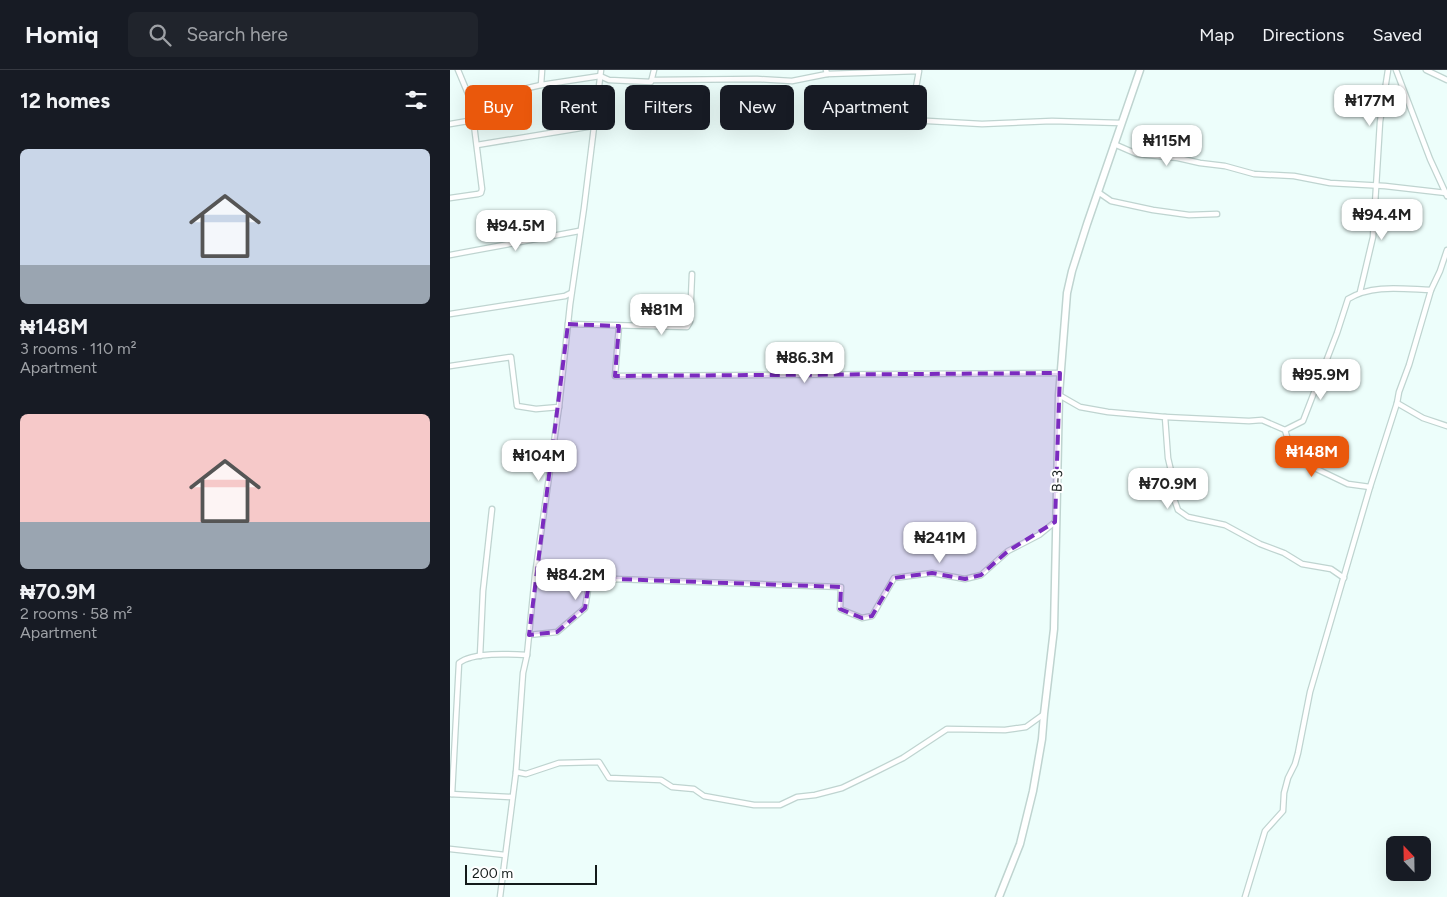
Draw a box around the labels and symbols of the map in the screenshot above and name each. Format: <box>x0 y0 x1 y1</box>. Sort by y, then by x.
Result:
pin: ₦177M <box>1335 85 1405 127</box>
pin: ₦115M <box>1132 124 1202 167</box>
pin: ₦94.4M <box>1341 198 1423 241</box>
pin: ₦94.5M <box>475 210 557 252</box>
pin: ₦81M <box>632 294 692 336</box>
pin: ₦86.3M <box>764 342 846 384</box>
pin: ₦95.9M <box>1280 358 1362 401</box>
pin: ₦148M <box>1277 436 1347 478</box>
pin: ₦104M <box>504 440 574 482</box>
pin: ₦70.9M <box>1127 468 1209 510</box>
street label: B-3 <box>1049 470 1066 492</box>
pin: ₦241M <box>905 522 975 564</box>
pin: ₦84.2M <box>535 558 617 601</box>
north arrow <box>1386 836 1431 881</box>
scale bar <box>465 862 598 885</box>

